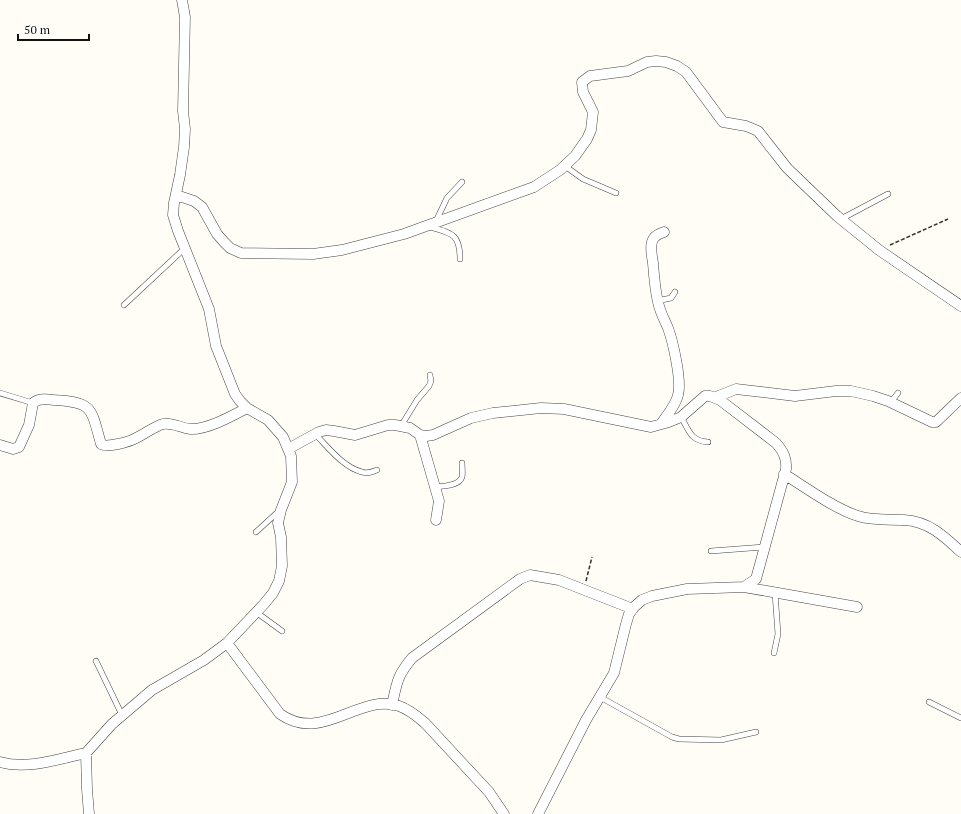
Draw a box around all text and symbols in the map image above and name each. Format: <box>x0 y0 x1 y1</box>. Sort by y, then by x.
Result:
scale bar <box>18 16 89 42</box>
text: 50 m <box>24 22 51 37</box>

